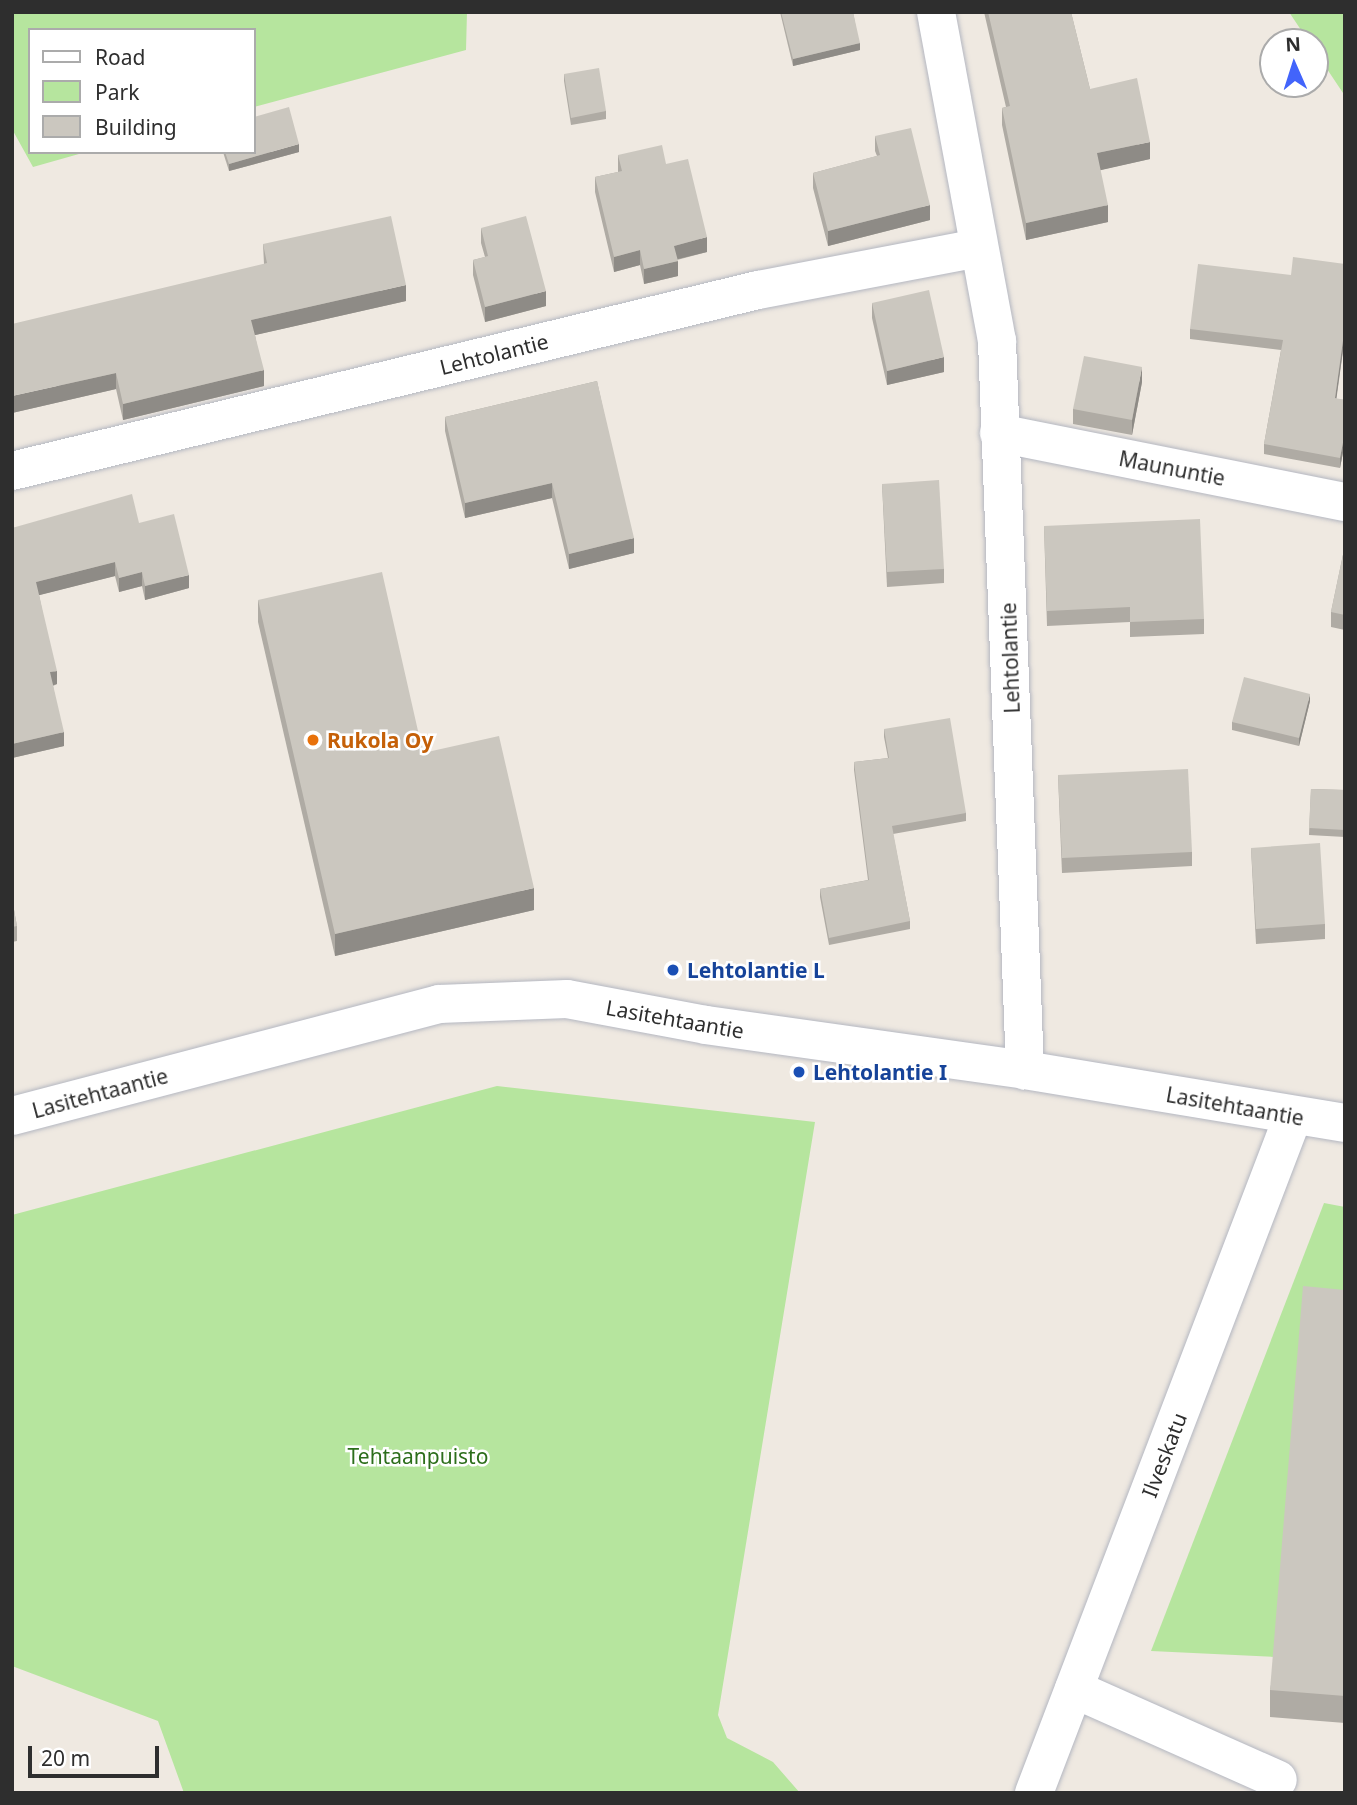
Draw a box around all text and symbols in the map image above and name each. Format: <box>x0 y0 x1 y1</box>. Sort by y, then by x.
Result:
legend <box>28 28 256 154</box>
north arrow <box>1259 28 1329 98</box>
text: N <box>1285 31 1301 57</box>
text: Road <box>95 43 145 71</box>
text: Park <box>95 78 139 106</box>
text: Building <box>95 113 177 141</box>
street label: Lehtolantie <box>437 328 551 380</box>
street label: Maununtie <box>1117 445 1227 491</box>
street label: Lehtolantie <box>995 602 1025 714</box>
place label: Rukola Oy <box>327 727 433 753</box>
marker: Rukola Oy <box>305 732 321 748</box>
place label: Lehtolantie L <box>687 957 825 983</box>
marker: Lehtolantie L <box>665 962 681 978</box>
street label: Lasitehtaantie <box>604 994 746 1044</box>
place label: Lehtolantie I <box>813 1059 947 1085</box>
street label: Lasitehtaantie <box>29 1063 171 1123</box>
marker: Lehtolantie I <box>791 1064 807 1080</box>
street label: Lasitehtaantie <box>1164 1081 1306 1131</box>
street label: Ilveskatu <box>1136 1409 1192 1501</box>
park label: Tehtaanpuisto <box>348 1443 488 1469</box>
scale bar <box>32 1731 163 1775</box>
text: 20 m <box>41 1744 90 1772</box>

